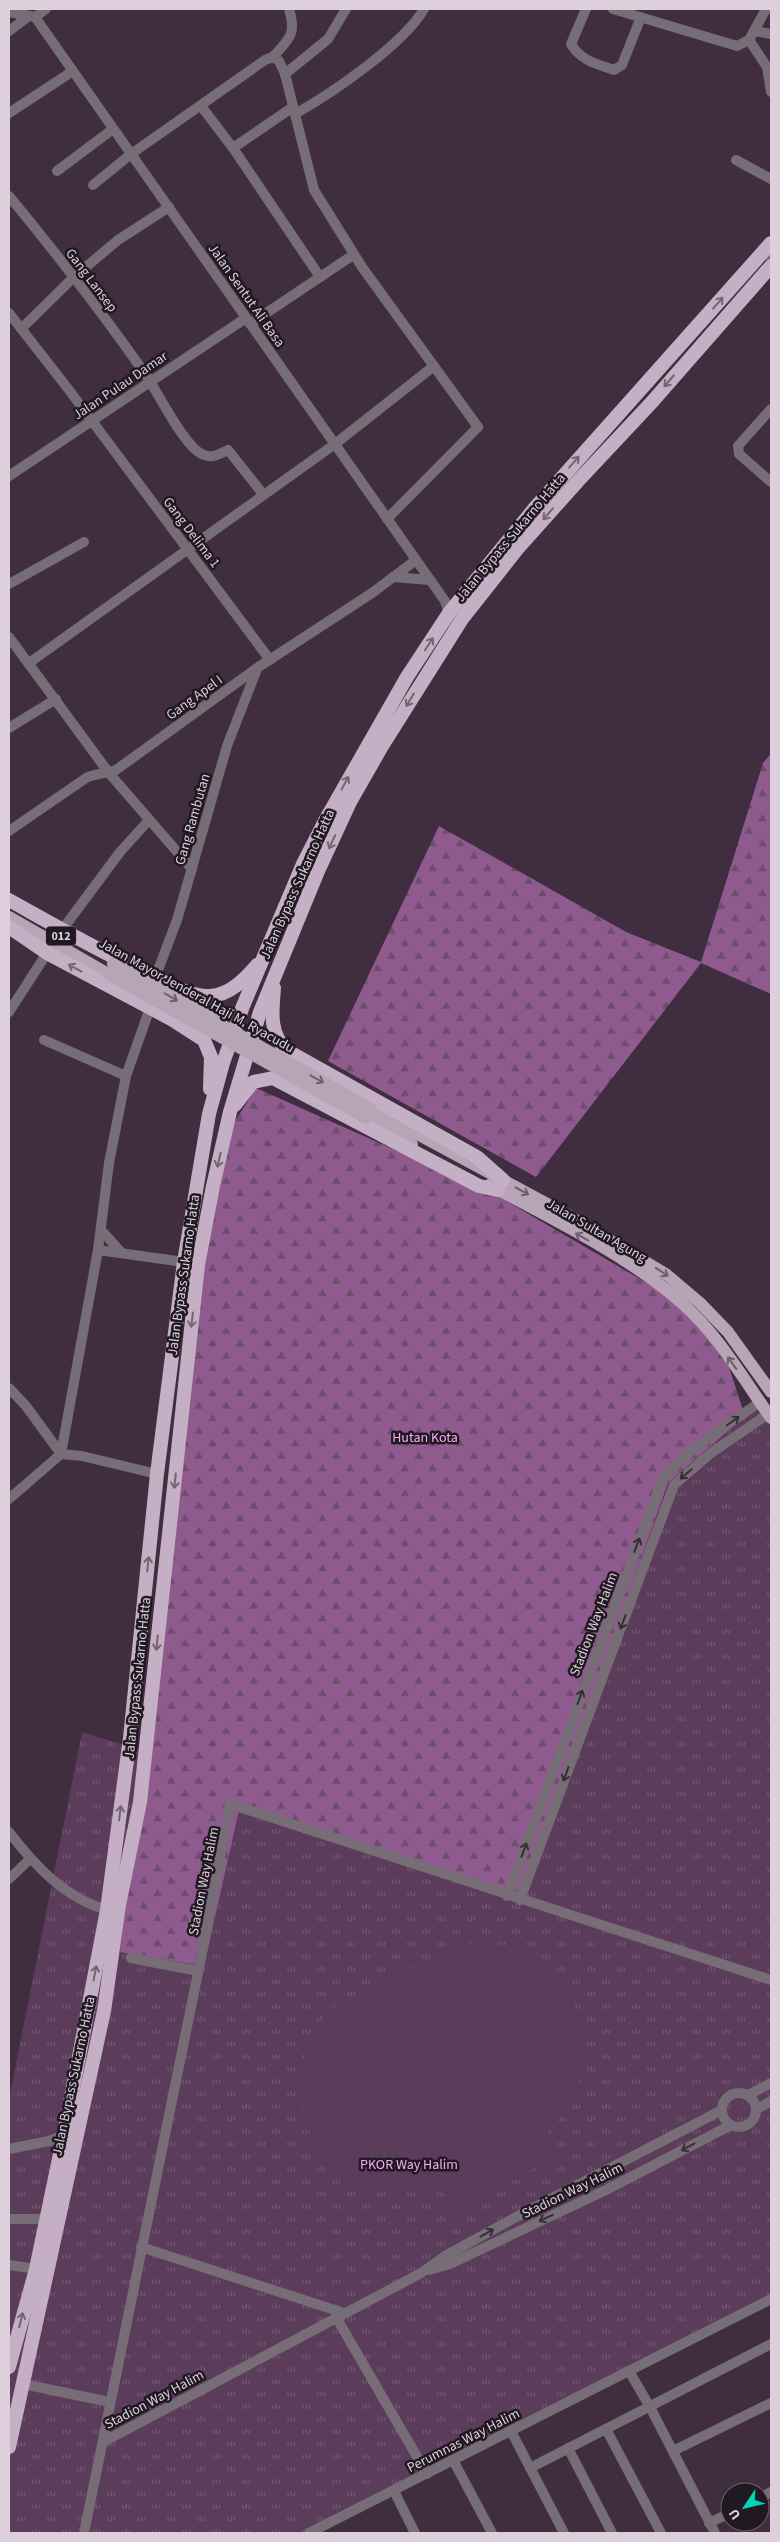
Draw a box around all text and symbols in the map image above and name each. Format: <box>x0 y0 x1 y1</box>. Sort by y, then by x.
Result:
street label: Jalan Sentut Ali Basa <box>203 240 289 351</box>
street label: Gang Lansep <box>61 245 122 317</box>
one-way arrow <box>712 296 724 309</box>
street label: Jalan Pulau Damar <box>69 347 172 425</box>
one-way arrow <box>664 374 675 387</box>
one-way arrow <box>569 456 580 469</box>
street label: Jalan Bypass Sukarno Hatta <box>451 469 571 606</box>
street label: Gang Delima 1 <box>158 493 225 572</box>
one-way arrow <box>543 507 554 520</box>
one-way arrow <box>424 637 434 651</box>
street label: Gang Apel I <box>162 670 227 725</box>
one-way arrow <box>404 693 414 707</box>
street label: Gang Rambutan <box>170 771 216 867</box>
one-way arrow <box>341 776 351 791</box>
street label: Jalan Bypass Sukarno Hatta <box>256 806 340 963</box>
one-way arrow <box>326 835 336 850</box>
road number: 012 <box>46 926 76 946</box>
street label: Jalan Mayor Jenderal Haji M. Ryacudu <box>95 934 298 1058</box>
one-way arrow <box>68 963 83 972</box>
one-way arrow <box>163 993 177 1003</box>
one-way arrow <box>309 1074 323 1084</box>
one-way arrow <box>214 1151 223 1167</box>
one-way arrow <box>514 1186 528 1196</box>
street label: Jalan Bypass Sukarno Hatta <box>163 1193 205 1357</box>
street label: Jalan Sultan Agung <box>543 1194 650 1268</box>
one-way arrow <box>575 1232 590 1242</box>
one-way arrow <box>655 1267 669 1277</box>
one-way arrow <box>187 1312 197 1328</box>
one-way arrow <box>727 1356 737 1370</box>
one-way arrow <box>726 1416 740 1426</box>
park label: Hutan Kota <box>392 1428 458 1448</box>
one-way arrow <box>680 1468 693 1479</box>
one-way arrow <box>170 1473 180 1489</box>
one-way arrow <box>633 1538 642 1553</box>
one-way arrow <box>143 1557 153 1573</box>
street label: Stadion Way Halim <box>565 1569 623 1679</box>
street label: Jalan Bypass Sukarno Hatta <box>120 1596 156 1760</box>
one-way arrow <box>618 1614 627 1629</box>
one-way arrow <box>152 1635 162 1651</box>
one-way arrow <box>576 1690 585 1705</box>
one-way arrow <box>561 1766 570 1781</box>
one-way arrow <box>115 1805 125 1821</box>
street label: Stadion Way Halim <box>184 1825 224 1937</box>
one-way arrow <box>520 1843 529 1858</box>
one-way arrow <box>90 1966 100 1982</box>
street label: Jalan Bypass Sukarno Hatta <box>47 1995 101 2158</box>
one-way arrow <box>681 2143 696 2152</box>
park label: PKOR Way Halim <box>360 2155 458 2175</box>
street label: Stadion Way Halim <box>519 2158 626 2224</box>
one-way arrow <box>539 2214 554 2224</box>
one-way arrow <box>480 2227 494 2237</box>
one-way arrow <box>17 2313 27 2329</box>
street label: Stadion Way Halim <box>101 2365 208 2435</box>
street label: Perumnas Way Halim <box>404 2404 523 2478</box>
north arrow <box>720 2482 770 2532</box>
text: U <box>724 2504 746 2523</box>

